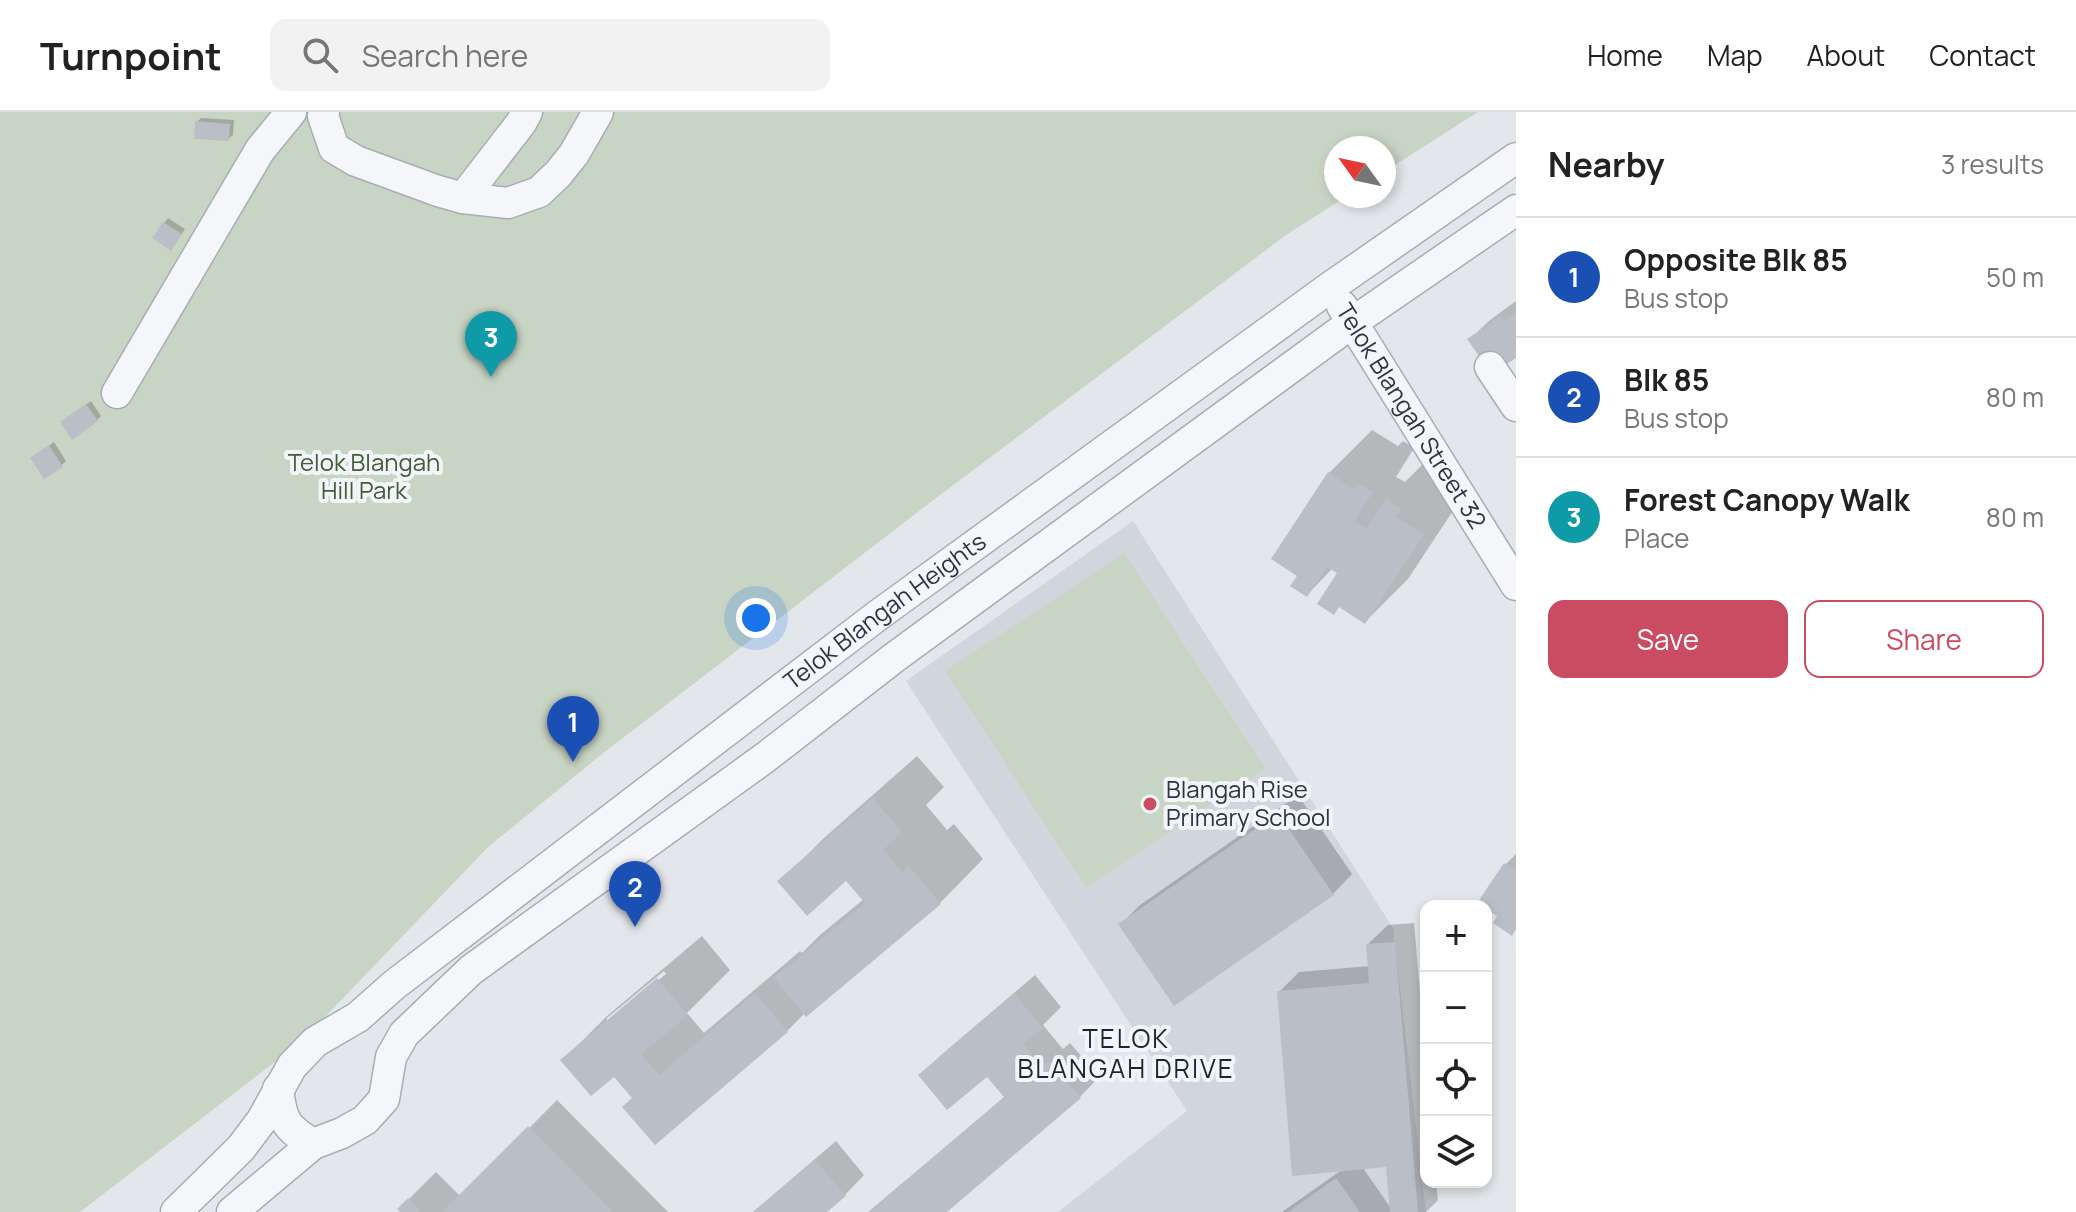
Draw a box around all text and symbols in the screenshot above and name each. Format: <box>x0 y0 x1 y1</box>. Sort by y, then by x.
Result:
search box <box>270 19 830 91</box>
text: Turnpoint <box>40 29 222 81</box>
icon: search <box>298 33 342 77</box>
text: Search here <box>362 35 528 76</box>
text: Home <box>1587 36 1663 74</box>
text: Map <box>1707 36 1763 74</box>
text: About <box>1807 36 1885 74</box>
text: Contact <box>1929 36 2036 74</box>
north arrow <box>1324 136 1396 208</box>
text: Nearby <box>1548 141 1664 187</box>
text: 3 results <box>1941 146 2044 182</box>
text: Opposite Blk 85 <box>1624 239 1848 280</box>
text: 1 <box>1568 259 1580 295</box>
text: 50 m <box>1986 259 2044 295</box>
text: Bus stop <box>1624 280 1729 316</box>
street label: Telok Blangah Street 32 <box>1329 297 1495 534</box>
pin: 3 <box>465 311 517 377</box>
text: Blk 85 <box>1624 359 1709 400</box>
text: 2 <box>1566 379 1582 415</box>
text: 80 m <box>1986 379 2044 415</box>
text: Bus stop <box>1624 400 1729 436</box>
park label: Telok Blangah Hill Park <box>288 445 440 506</box>
text: Forest Canopy Walk <box>1624 479 1910 520</box>
text: 3 <box>1566 499 1582 535</box>
text: 80 m <box>1986 499 2044 535</box>
text: Place <box>1624 520 1689 556</box>
street label: Telok Blangah Heights <box>776 524 992 697</box>
your location <box>736 598 776 638</box>
button: Save <box>1548 600 1788 678</box>
button: Share <box>1804 600 2044 678</box>
pin: 1 <box>547 696 599 762</box>
place label: Blangah Rise Primary School <box>1166 772 1331 833</box>
marker: Blangah Rise Primary School <box>1141 795 1159 813</box>
pin: 2 <box>609 861 661 927</box>
map controls <box>1420 900 1492 1188</box>
button: + <box>1420 900 1492 972</box>
button: − <box>1420 972 1492 1044</box>
district label: TELOK BLANGAH DRIVE <box>1017 1020 1235 1086</box>
button: locate <box>1420 1044 1492 1116</box>
button: layers <box>1420 1116 1492 1188</box>

